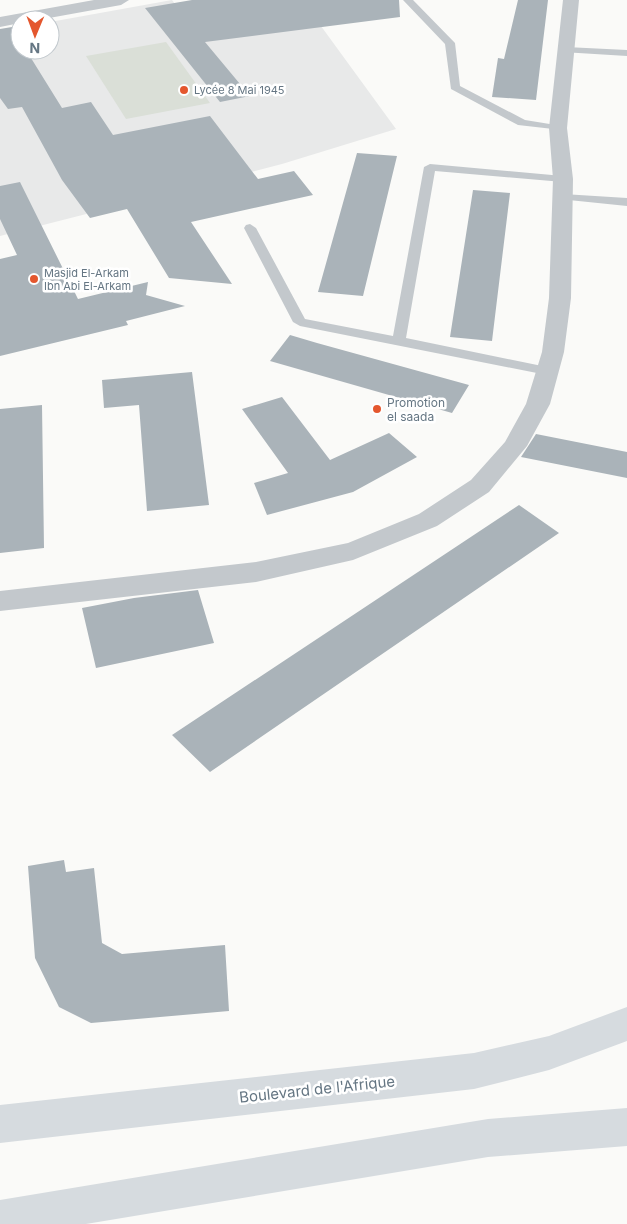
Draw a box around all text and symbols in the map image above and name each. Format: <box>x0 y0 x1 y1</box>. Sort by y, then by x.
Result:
north arrow <box>10 10 60 60</box>
text: N <box>29 40 40 57</box>
place label: Lycée 8 Mai 1945 <box>194 83 285 97</box>
marker: Lycée 8 Mai 1945 <box>178 84 190 96</box>
place label: Masjid El-Arkam Ibn Abi El-Arkam <box>44 266 131 293</box>
marker: Masjid El-Arkam Ibn Abi El-Arkam <box>28 273 40 285</box>
place label: Promotion el saada <box>387 395 445 424</box>
marker: Promotion el saada <box>371 403 383 415</box>
street label: Boulevard de l'Afrique <box>238 1071 396 1107</box>

